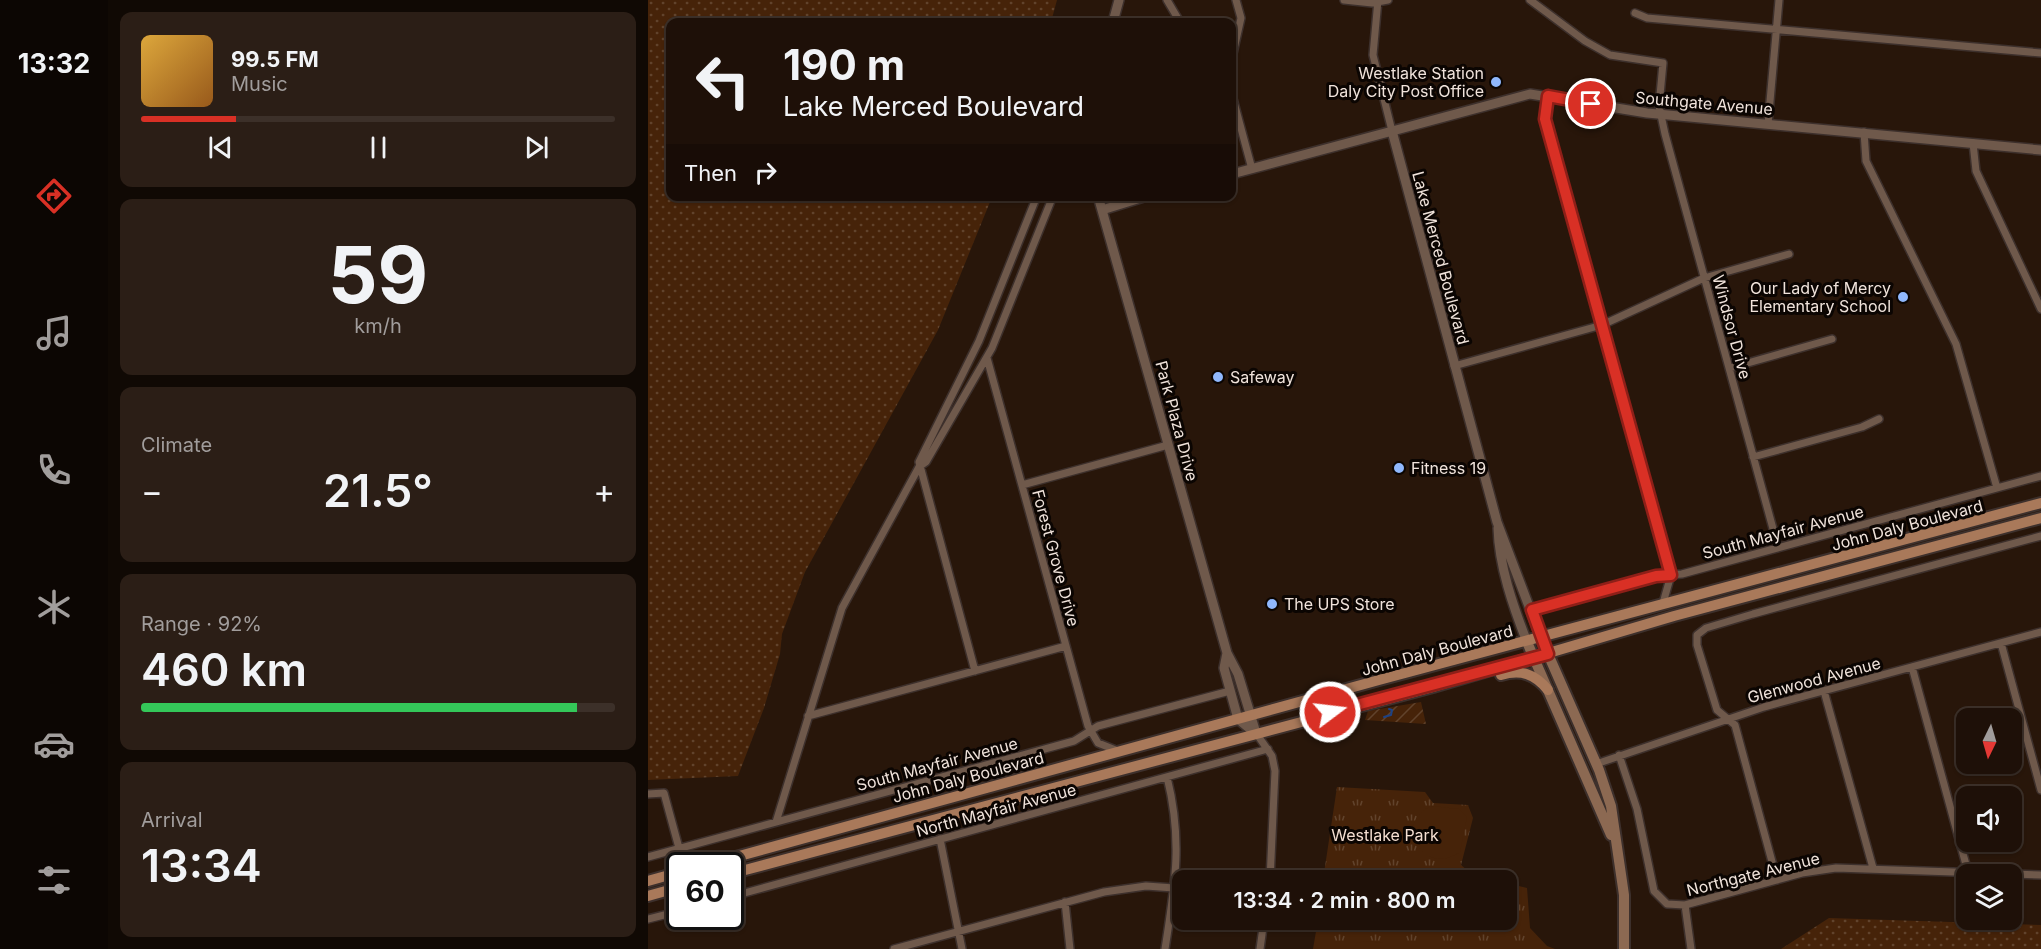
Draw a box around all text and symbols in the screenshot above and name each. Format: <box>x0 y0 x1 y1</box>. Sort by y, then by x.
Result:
text: 190 m <box>783 39 905 90</box>
icon: left <box>684 42 762 120</box>
text: 99.5 FM <box>231 46 319 72</box>
text: 13:32 <box>18 47 90 80</box>
place label: Westlake Station Daly City Post Office <box>1328 63 1484 101</box>
text: Music <box>231 72 288 96</box>
marker: Westlake Station Daly City Post Office <box>1489 75 1503 89</box>
pin <box>1565 78 1616 129</box>
icon: arrive <box>1574 87 1607 120</box>
street label: Southgate Avenue <box>1634 87 1774 119</box>
text: Lake Merced Boulevard <box>783 90 1084 123</box>
icon: previous <box>204 131 237 164</box>
icon: pause <box>362 131 395 164</box>
icon: next <box>520 131 553 164</box>
icon: right <box>749 156 782 189</box>
text: Then <box>684 160 737 186</box>
street label: Lake Merced Boulevard <box>1408 169 1474 347</box>
icon: directions <box>33 175 75 217</box>
text: 59 <box>328 227 428 322</box>
street label: Windsor Drive <box>1708 273 1756 381</box>
place label: Our Lady of Mercy Elementary School <box>1749 278 1891 316</box>
marker: Our Lady of Mercy Elementary School <box>1896 290 1910 304</box>
icon: music <box>33 312 75 354</box>
text: km/h <box>354 314 402 338</box>
street label: Park Plaza Drive <box>1151 359 1203 483</box>
place label: Safeway <box>1230 367 1295 387</box>
marker: Safeway <box>1211 370 1225 384</box>
text: Climate <box>141 433 212 457</box>
icon: phone <box>33 449 75 491</box>
place label: Fitness 19 <box>1411 458 1486 478</box>
marker: Fitness 19 <box>1392 461 1406 475</box>
text: 21.5° <box>323 463 433 518</box>
text: − <box>141 471 163 511</box>
text: + <box>593 471 615 511</box>
street label: Forest Grove Drive <box>1028 487 1084 629</box>
street label: John Daly Boulevard <box>1829 495 1985 555</box>
street label: South Mayfair Avenue <box>1700 501 1866 563</box>
icon: climate <box>33 586 75 628</box>
place label: The UPS Store <box>1284 594 1395 614</box>
marker: The UPS Store <box>1265 597 1279 611</box>
text: Range · 92% <box>141 612 262 636</box>
street label: John Daly Boulevard <box>1359 620 1515 680</box>
text: 460 km <box>141 642 307 697</box>
street label: Glenwood Avenue <box>1745 653 1883 707</box>
position arrow <box>1298 680 1362 744</box>
north arrow <box>1956 708 2022 774</box>
map controls <box>1956 708 2022 930</box>
icon: car <box>33 723 75 765</box>
street label: South Mayfair Avenue <box>854 733 1020 795</box>
street label: John Daly Boulevard <box>890 747 1046 807</box>
street label: North Mayfair Avenue <box>914 779 1078 841</box>
button: sound <box>1956 786 2022 852</box>
text: Arrival <box>141 808 203 832</box>
park label: Westlake Park <box>1331 825 1439 845</box>
text: 13:34 <box>141 838 262 893</box>
street label: Northgate Avenue <box>1684 848 1822 900</box>
speed limit sign: 60 <box>666 852 744 930</box>
icon: filters <box>33 859 75 901</box>
button: layers <box>1956 864 2022 930</box>
text: 13:34 · 2 min · 800 m <box>1234 887 1455 913</box>

